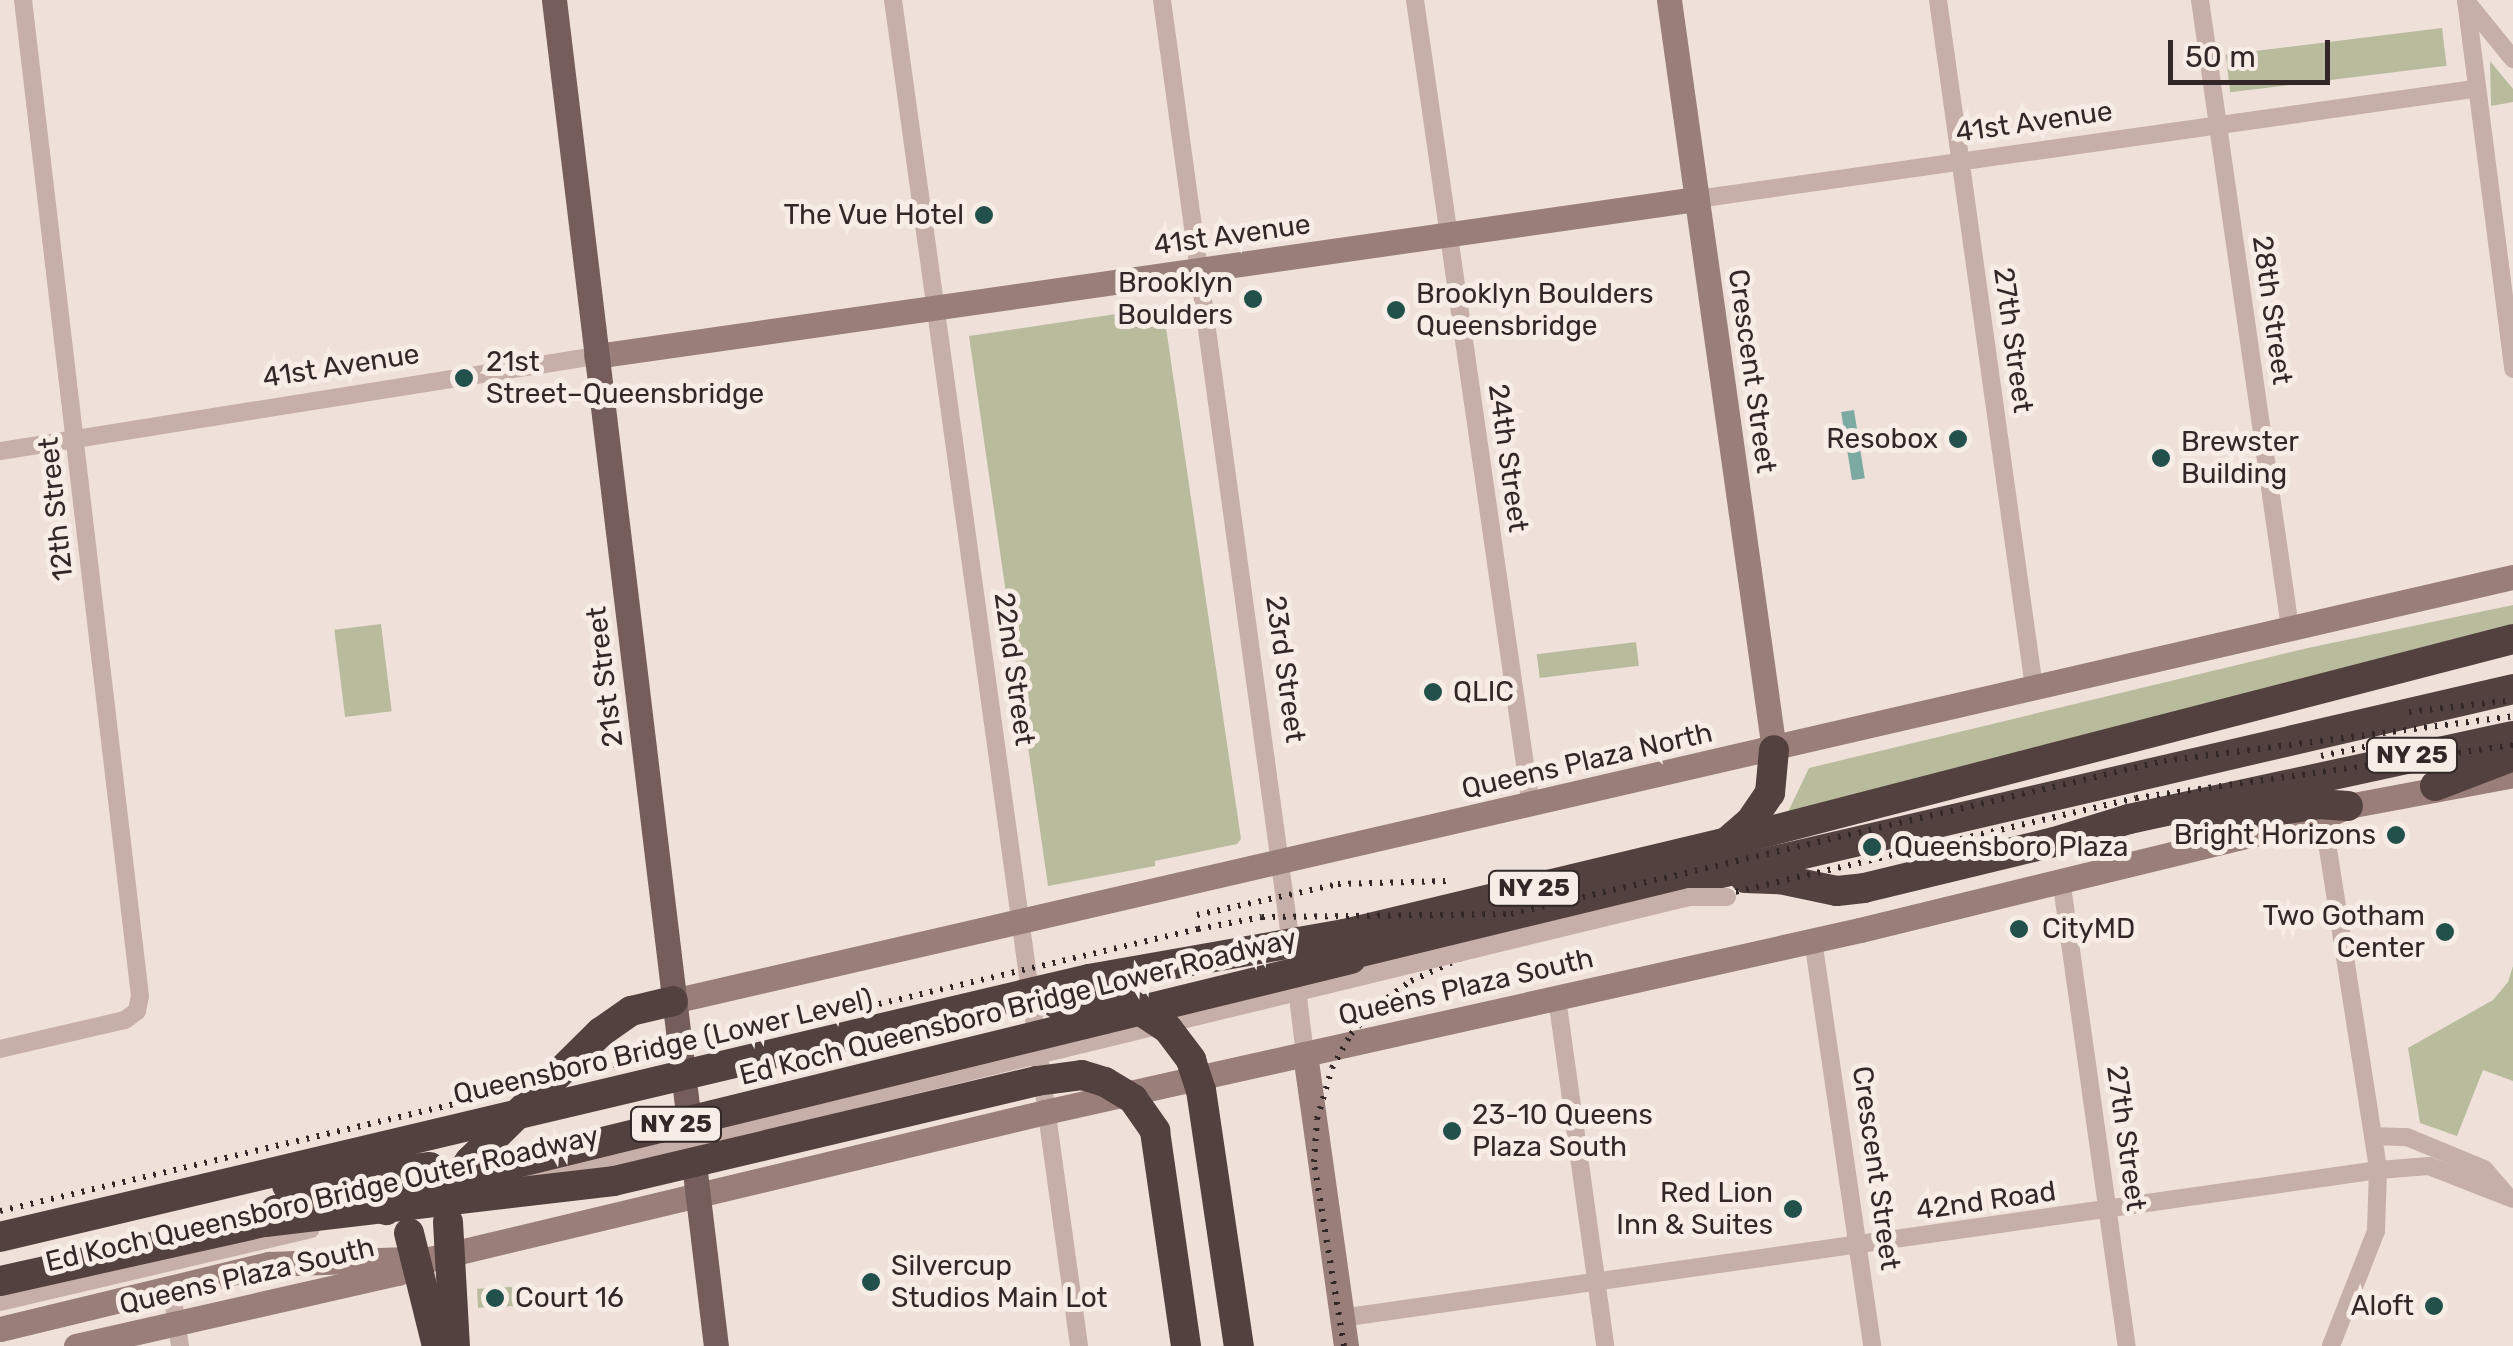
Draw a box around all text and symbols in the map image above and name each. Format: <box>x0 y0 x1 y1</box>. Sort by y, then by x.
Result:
scale bar <box>2173 20 2336 82</box>
text: 50 m <box>2185 39 2256 75</box>
street label: 41st Avenue <box>1953 94 2115 150</box>
place label: The Vue Hotel <box>783 198 964 232</box>
marker: The Vue Hotel <box>973 204 995 226</box>
street label: 41st Avenue <box>1151 207 1313 263</box>
street label: 28th Street <box>2245 233 2299 387</box>
street label: 27th Street <box>1986 265 2040 415</box>
place label: Brooklyn Boulders <box>1117 266 1233 332</box>
street label: Crescent Street <box>1721 267 1783 475</box>
place label: Brooklyn Boulders Queensbridge <box>1416 277 1653 343</box>
marker: Brooklyn Boulders <box>1242 288 1264 310</box>
marker: Brooklyn Boulders Queensbridge <box>1385 299 1407 321</box>
street label: 41st Avenue <box>260 337 422 395</box>
place label: 21st Street–Queensbridge <box>486 345 764 411</box>
marker: 21st Street–Queensbridge <box>451 365 477 391</box>
street label: 24th Street <box>1481 382 1535 534</box>
place label: Resobox <box>1826 422 1938 456</box>
place label: Brewster Building <box>2181 425 2299 491</box>
marker: Resobox <box>1947 428 1969 450</box>
street label: 12th Street <box>32 436 80 582</box>
marker: Brewster Building <box>2150 447 2172 469</box>
street label: 22nd Street <box>987 590 1041 748</box>
street label: 23rd Street <box>1258 593 1312 745</box>
street label: 21st Street <box>580 605 630 749</box>
place label: QLIC <box>1453 675 1514 709</box>
marker: QLIC <box>1422 681 1444 703</box>
street label: Queens Plaza North <box>1458 716 1716 806</box>
road number: NY 25 <box>2364 735 2460 775</box>
place label: Bright Horizons <box>2174 818 2376 852</box>
marker: Bright Horizons <box>2385 824 2407 846</box>
place label: Queensboro Plaza <box>1894 830 2128 864</box>
marker: Queensboro Plaza <box>1859 834 1885 860</box>
road number: NY 25 <box>1486 868 1582 908</box>
place label: Two Gotham Center <box>2262 899 2425 965</box>
place label: CityMD <box>2042 912 2135 946</box>
marker: CityMD <box>2006 916 2032 942</box>
street label: Ed Koch Queensboro Bridge Lower Roadway <box>736 921 1300 1093</box>
marker: Two Gotham Center <box>2434 921 2456 943</box>
street label: Queens Plaza South <box>1335 941 1597 1033</box>
street label: Queensboro Bridge (Lower Level) <box>450 982 876 1112</box>
street label: 27th Street <box>2099 1063 2153 1213</box>
street label: Crescent Street <box>1845 1064 1907 1272</box>
place label: 23-10 Queens Plaza South <box>1472 1098 1653 1164</box>
road number: NY 25 <box>628 1104 724 1144</box>
street label: Ed Koch Queensboro Bridge Outer Roadway <box>42 1119 602 1279</box>
marker: 23-10 Queens Plaza South <box>1441 1120 1463 1142</box>
street label: 42nd Road <box>1914 1175 2058 1227</box>
place label: Red Lion Inn & Suites <box>1616 1176 1773 1242</box>
marker: Red Lion Inn & Suites <box>1782 1198 1804 1220</box>
street label: Queens Plaza South <box>116 1230 378 1322</box>
place label: Silvercup Studios Main Lot <box>891 1249 1108 1315</box>
marker: Silvercup Studios Main Lot <box>860 1271 882 1293</box>
place label: Court 16 <box>515 1281 624 1315</box>
marker: Court 16 <box>484 1287 506 1309</box>
place label: Aloft <box>2351 1289 2414 1323</box>
marker: Aloft <box>2423 1295 2445 1317</box>

